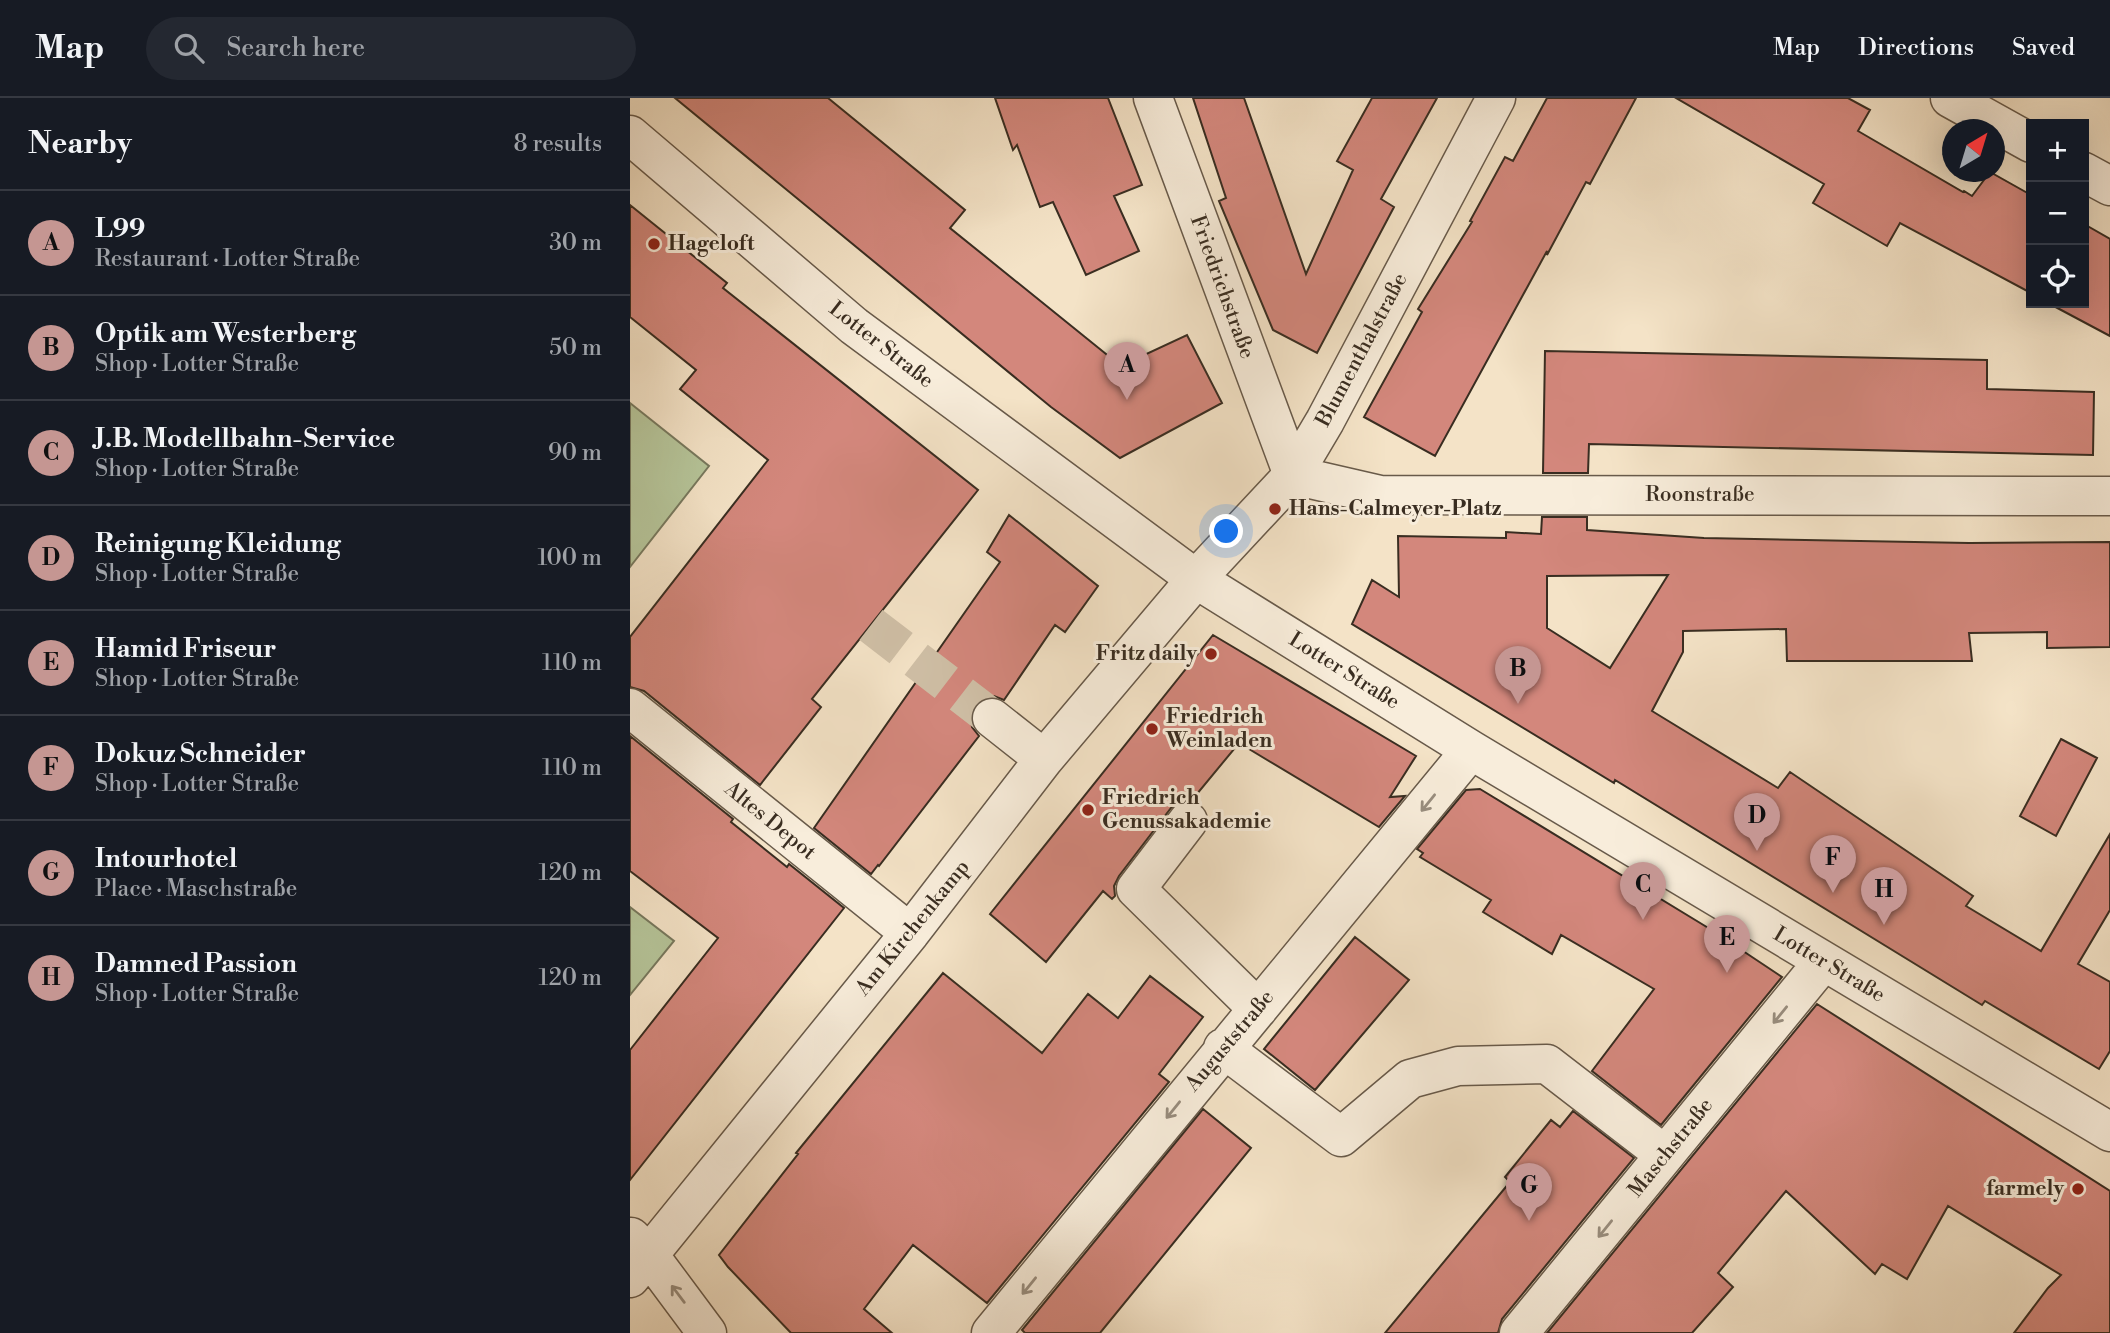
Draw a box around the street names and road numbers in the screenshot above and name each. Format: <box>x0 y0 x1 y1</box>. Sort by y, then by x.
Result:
street label: Friedrichstraße <box>1184 212 1260 362</box>
street label: Blumenthalstraße <box>1310 269 1413 432</box>
street label: Lotter Straße <box>823 296 939 394</box>
street label: Roonstraße <box>1645 482 1755 508</box>
street label: Lotter Straße <box>1284 627 1404 715</box>
street label: Altes Depot <box>718 776 821 866</box>
street label: Am Kirchenkamp <box>850 855 976 1002</box>
street label: Lotter Straße <box>1768 921 1890 1009</box>
street label: Auguststraße <box>1179 985 1280 1098</box>
street label: Maschstraße <box>1623 1093 1719 1203</box>

